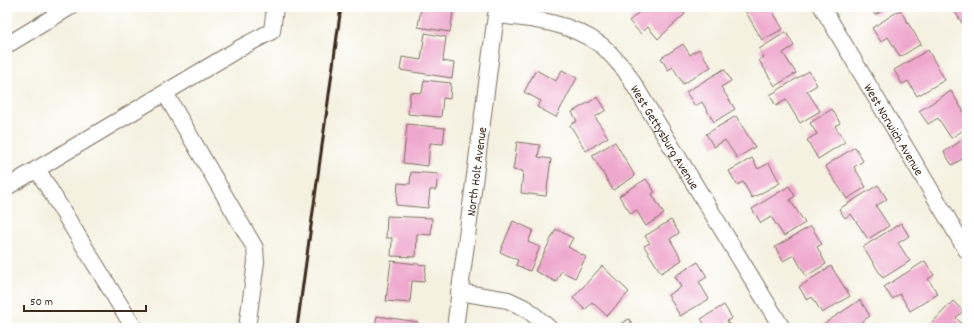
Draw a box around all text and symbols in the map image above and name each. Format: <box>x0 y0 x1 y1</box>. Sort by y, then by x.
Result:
street label: West Norwich Avenue <box>858 81 927 180</box>
street label: West Gettysburg Avenue <box>624 82 703 194</box>
street label: North Holt Avenue <box>463 126 493 217</box>
scale bar <box>24 287 146 313</box>
text: 50 m <box>30 294 53 311</box>

